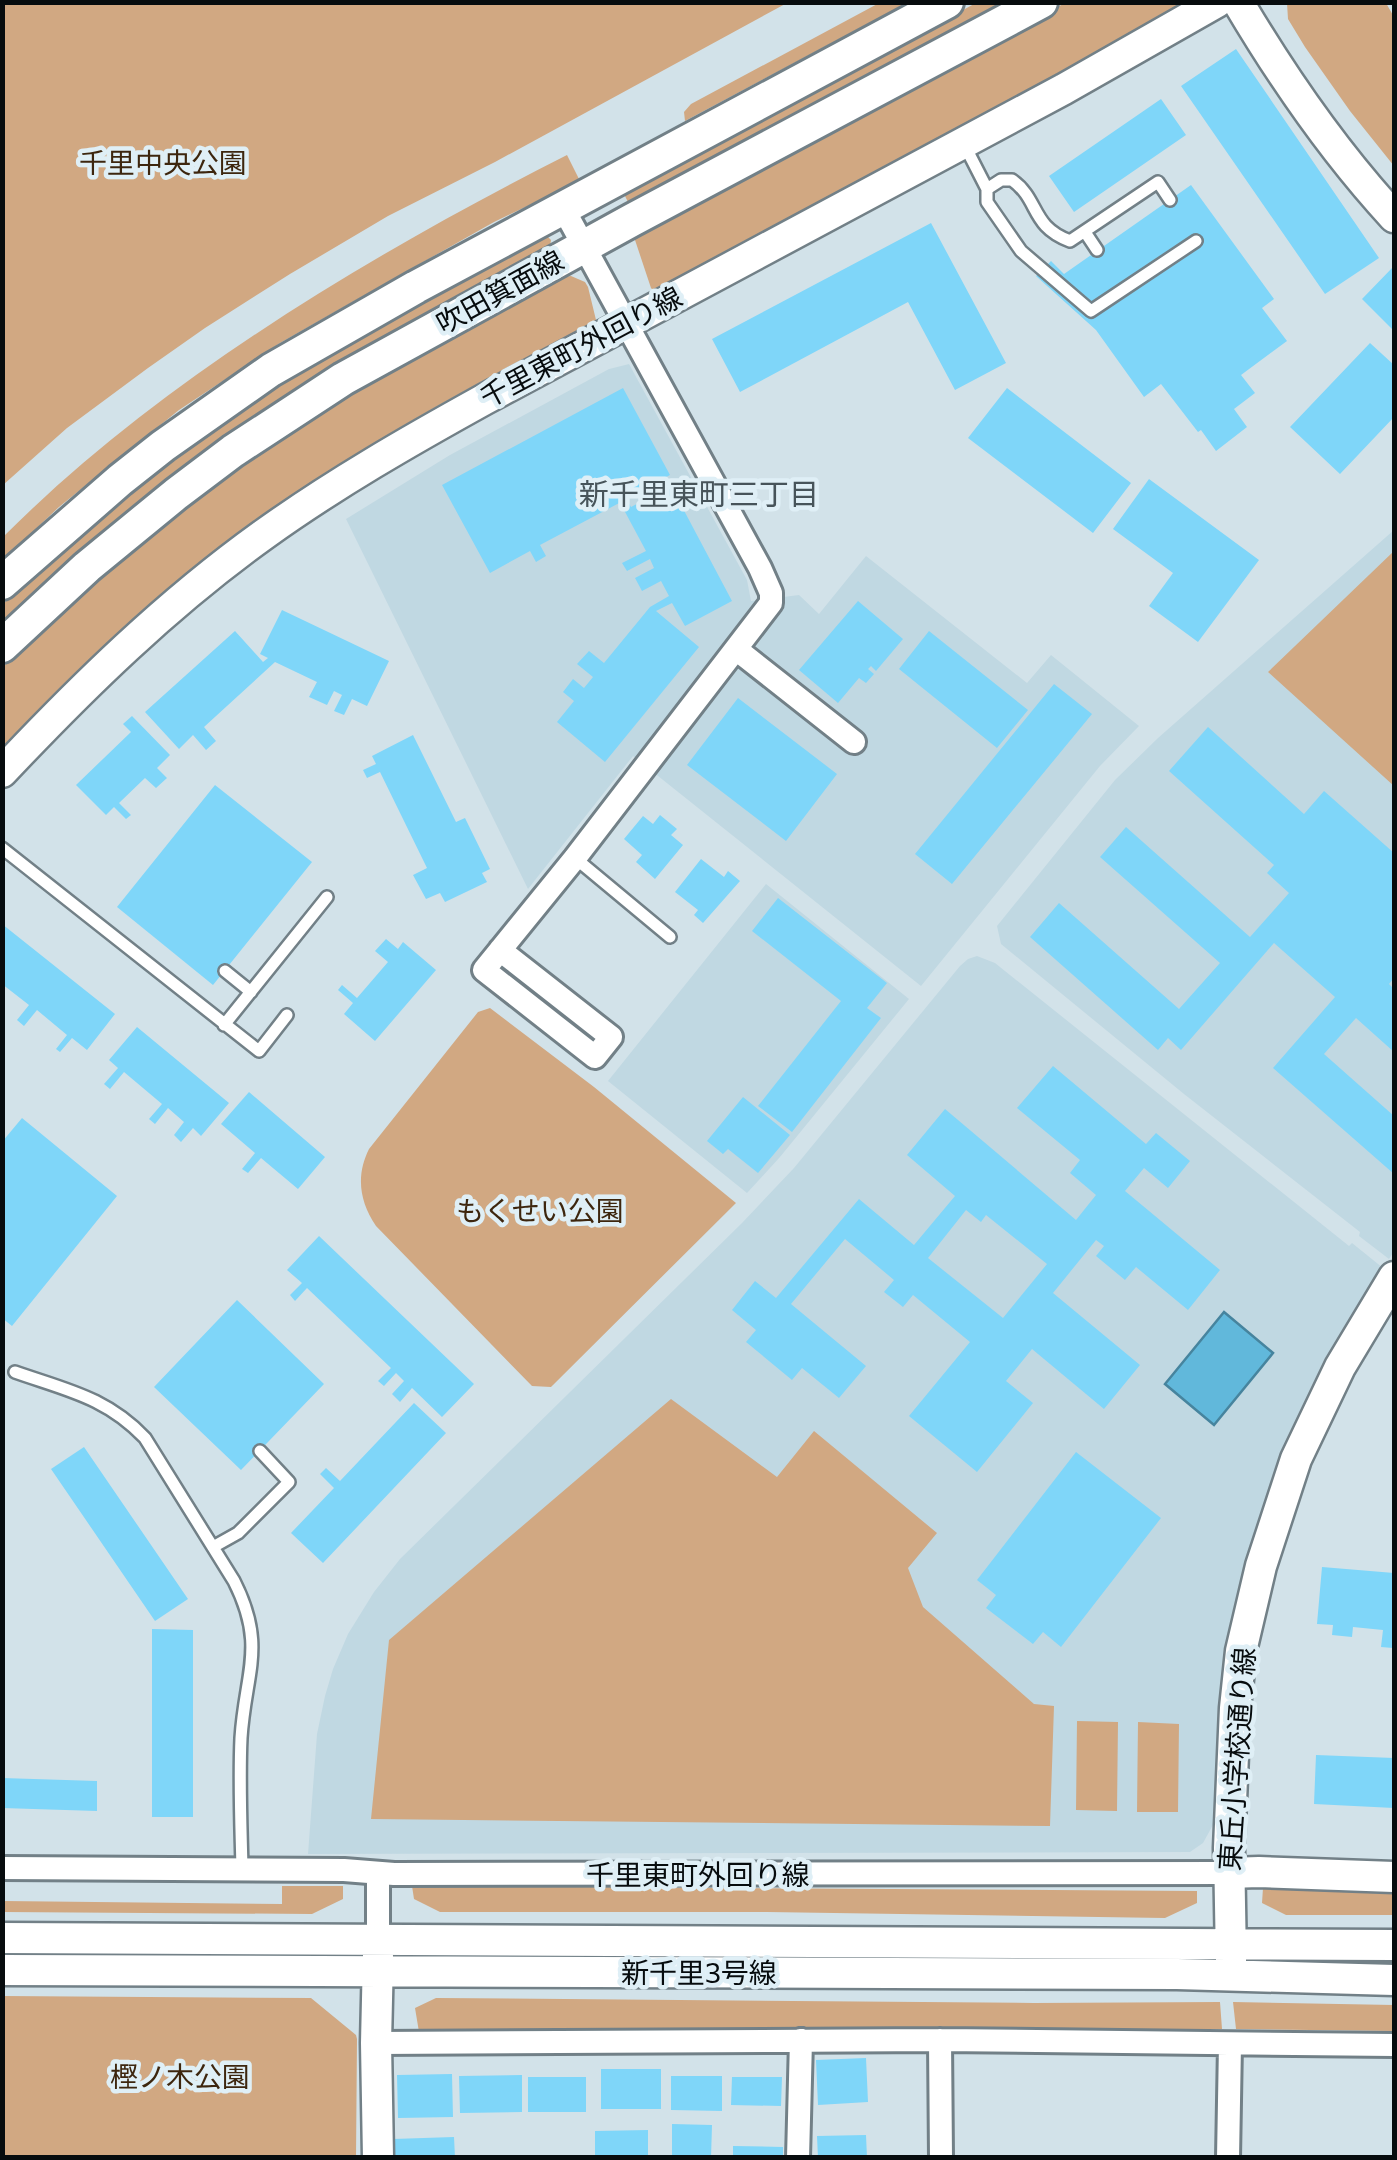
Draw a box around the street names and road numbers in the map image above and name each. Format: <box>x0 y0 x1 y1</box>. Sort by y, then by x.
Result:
street label: 吹田箕面線 <box>430 242 569 340</box>
street label: 千里東町外回り線 <box>474 279 687 414</box>
street label: 東丘小学校通り線 <box>1211 1646 1261 1872</box>
street label: 千里東町外回り線 <box>586 1857 810 1891</box>
street label: 新千里3号線 <box>621 1955 777 1989</box>

